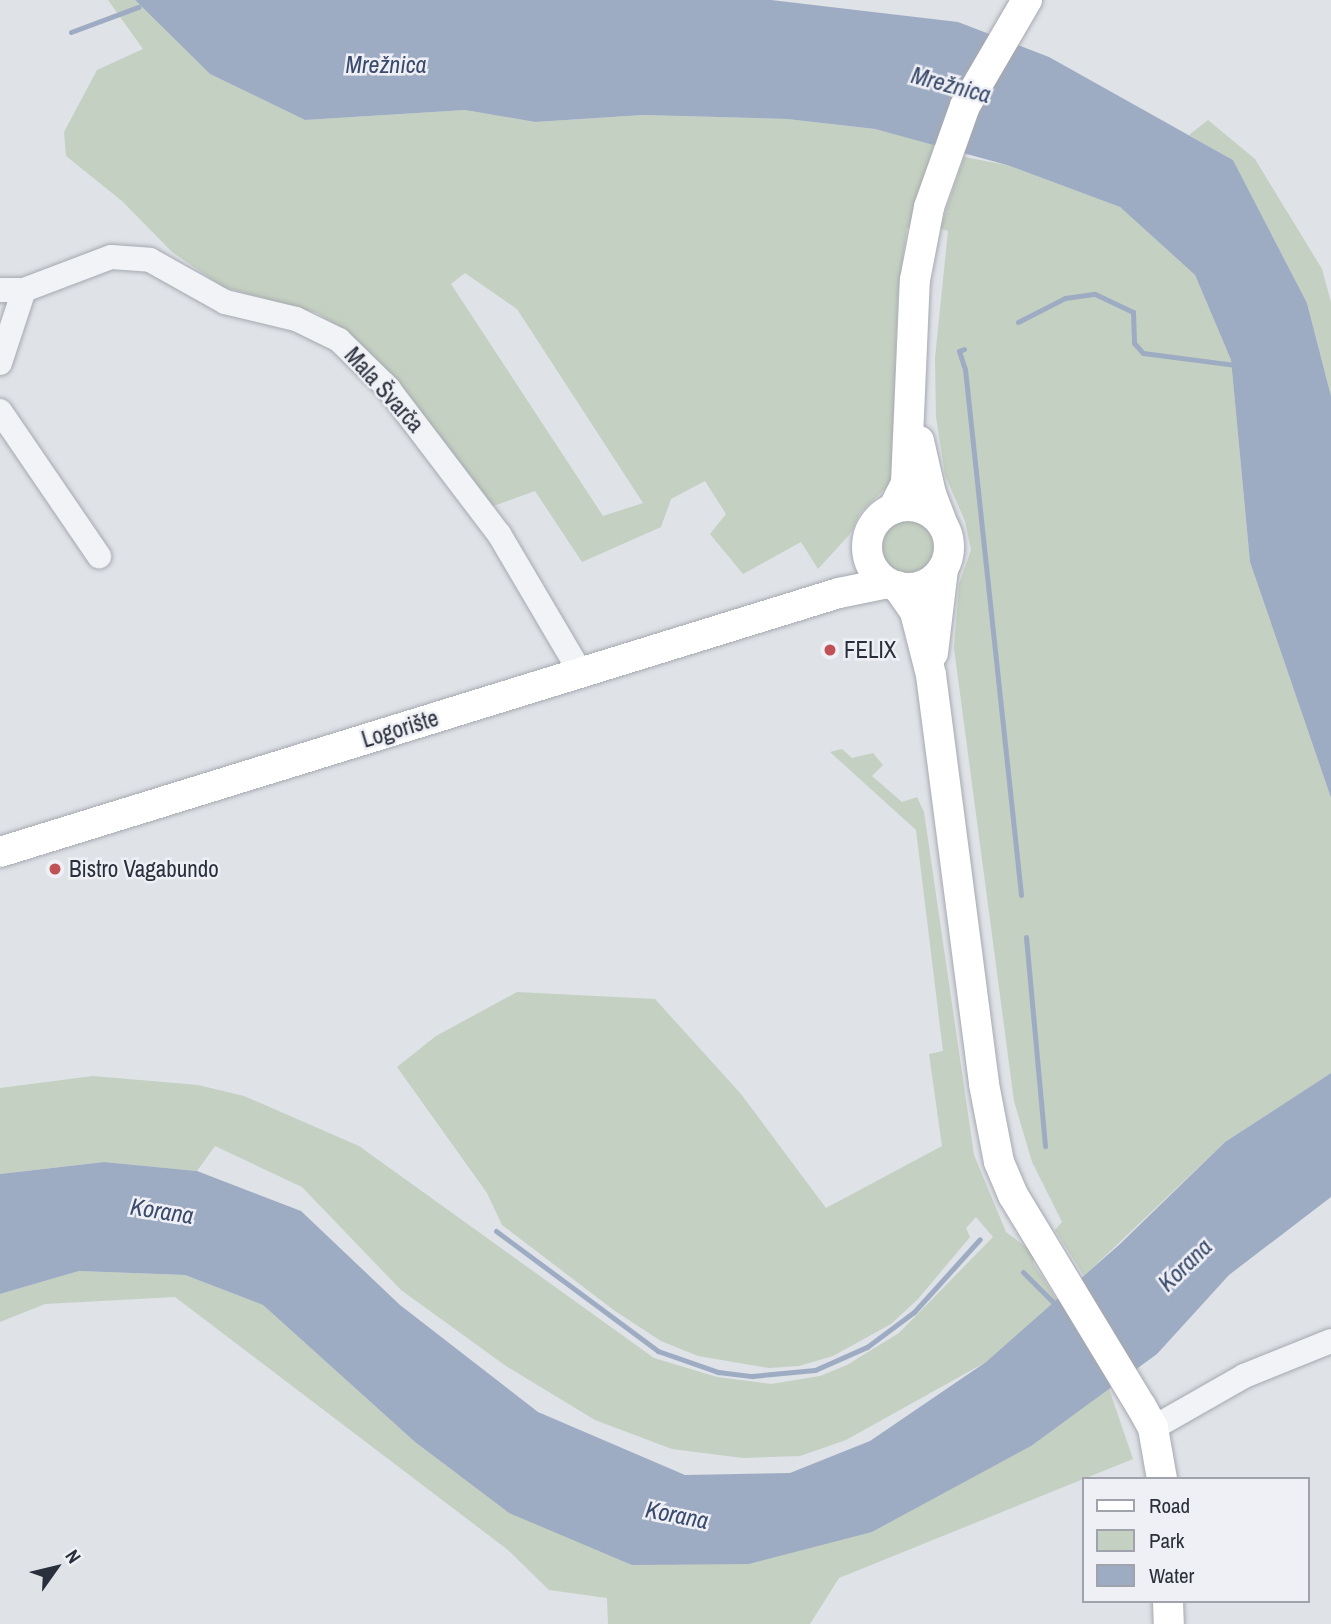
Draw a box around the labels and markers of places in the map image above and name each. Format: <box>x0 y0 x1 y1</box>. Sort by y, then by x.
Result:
place label: FELIX <box>844 636 896 664</box>
marker: FELIX <box>822 642 838 658</box>
place label: Bistro Vagabundo <box>69 855 219 883</box>
marker: Bistro Vagabundo <box>47 861 63 877</box>

